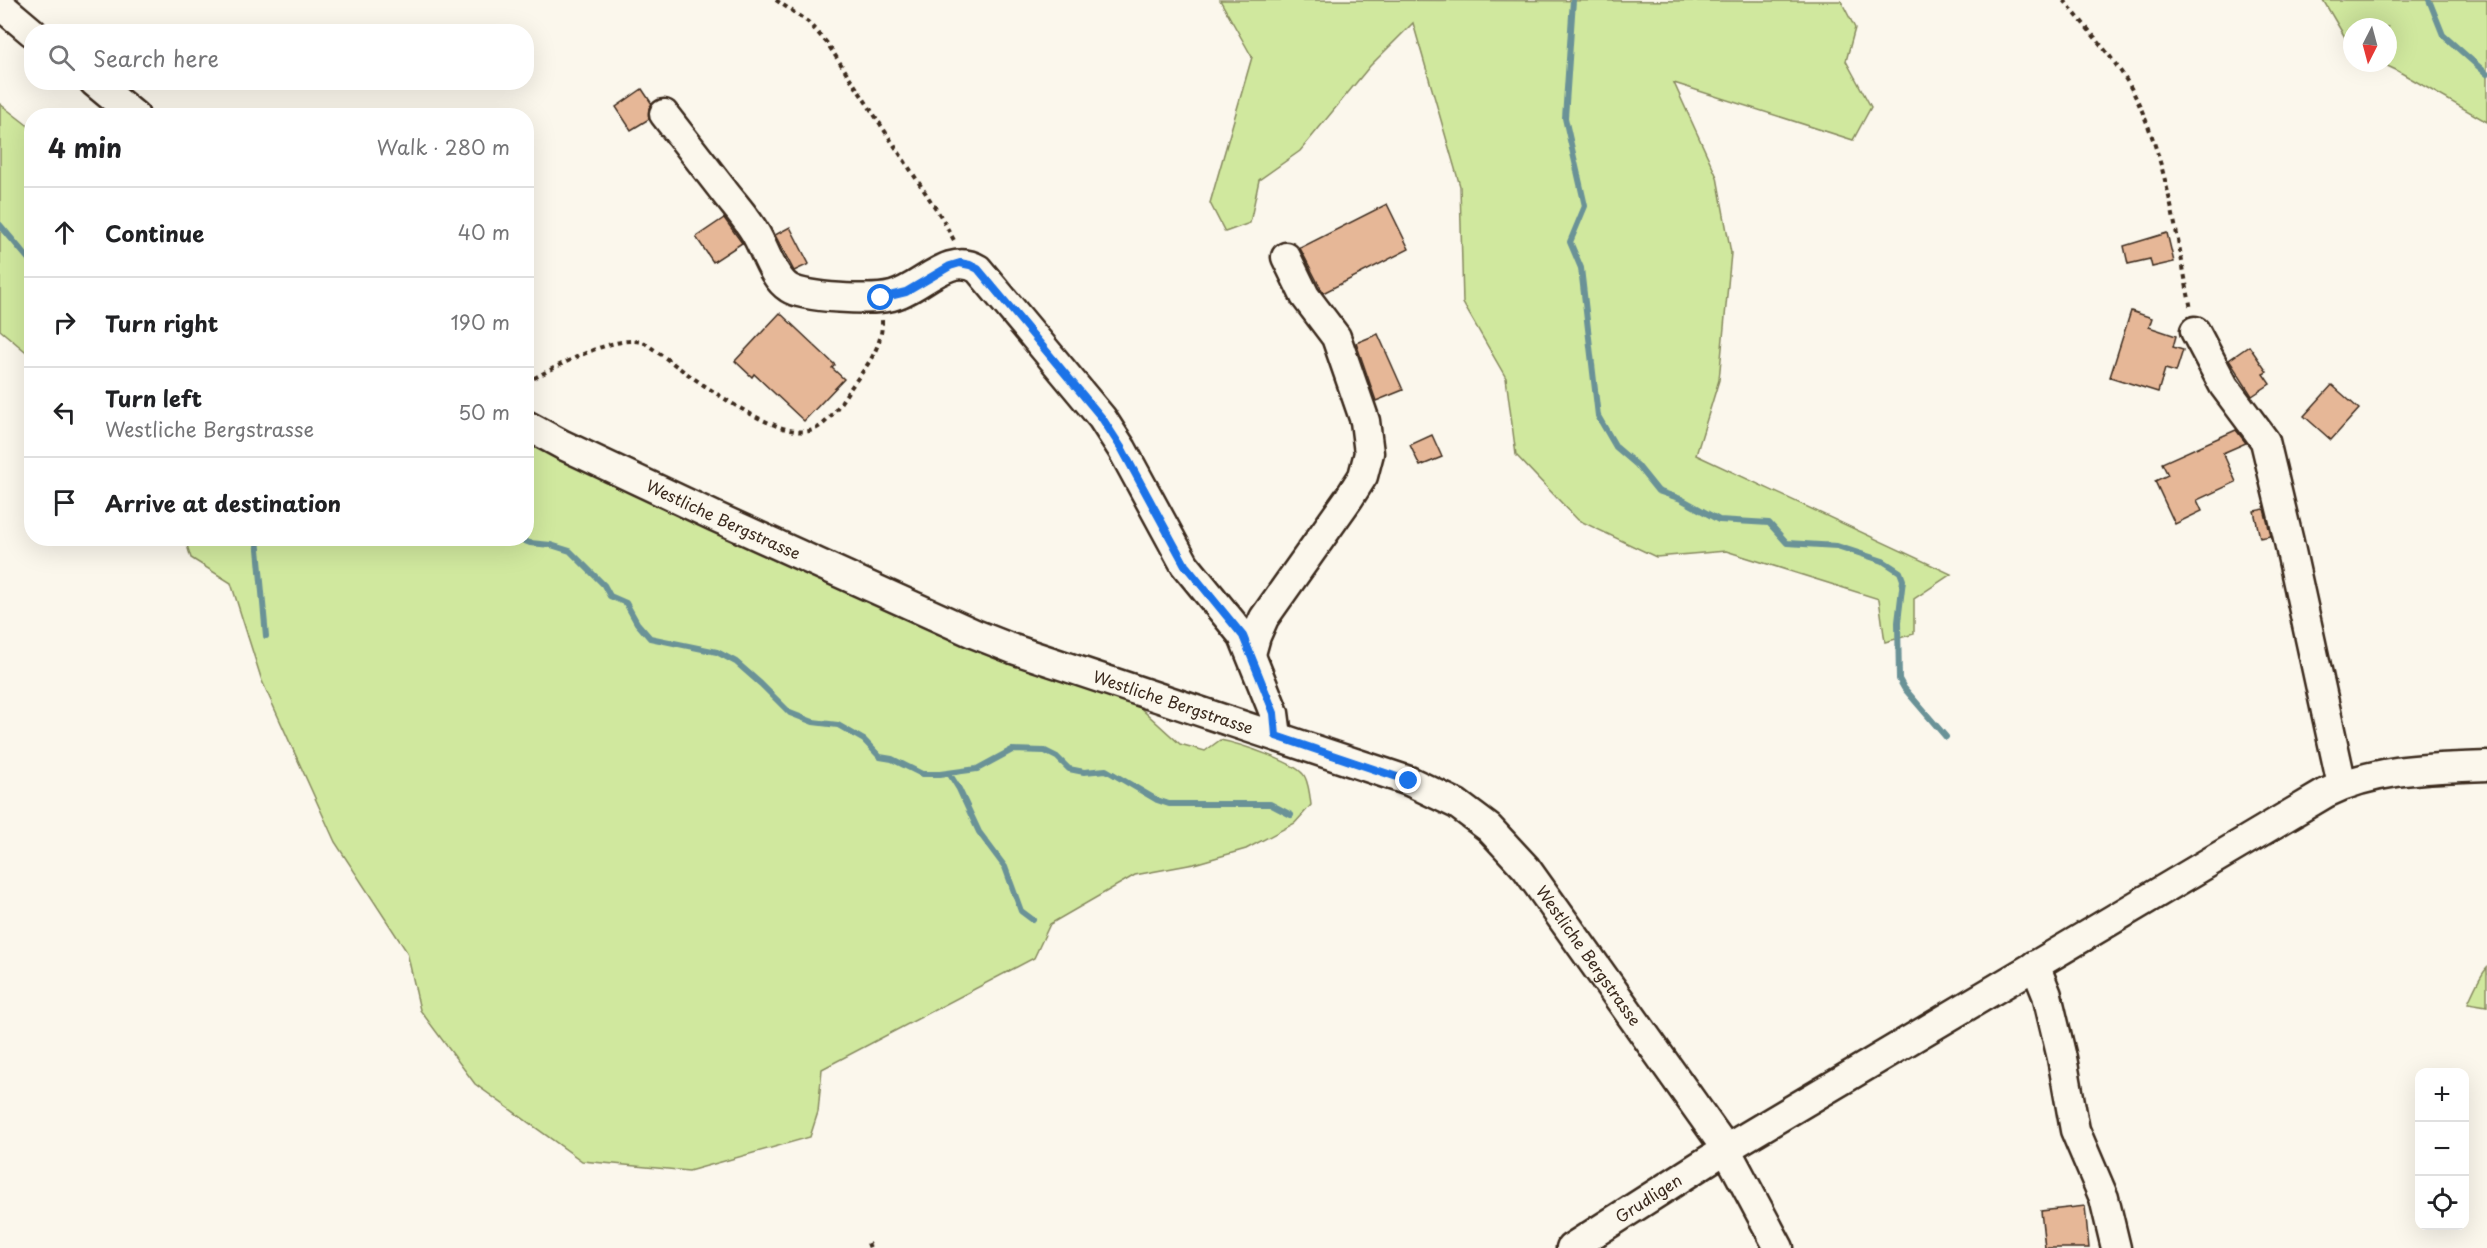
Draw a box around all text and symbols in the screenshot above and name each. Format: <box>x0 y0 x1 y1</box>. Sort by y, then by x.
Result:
north arrow <box>2343 18 2397 72</box>
search box <box>24 24 534 90</box>
icon: search <box>45 41 78 74</box>
text: Search here <box>93 41 219 74</box>
text: 4 min <box>48 128 122 167</box>
text: Walk · 280 m <box>377 132 510 162</box>
icon: ahead <box>48 216 81 249</box>
text: Continue <box>105 216 204 249</box>
text: 40 m <box>458 217 510 247</box>
route start <box>867 284 893 310</box>
icon: right <box>48 306 81 339</box>
text: Turn right <box>105 306 218 339</box>
text: 190 m <box>451 307 510 337</box>
text: Turn left <box>105 381 202 414</box>
icon: left <box>48 396 81 429</box>
text: 50 m <box>458 397 510 427</box>
text: Westliche Bergstrasse <box>105 414 314 444</box>
street label: Westliche Bergstrasse <box>643 473 805 565</box>
icon: arrive <box>48 486 81 519</box>
text: Arrive at destination <box>105 486 341 519</box>
street label: Westliche Bergstrasse <box>1090 664 1257 739</box>
route end <box>1395 767 1421 793</box>
street label: Westliche Bergstrasse <box>1531 880 1648 1030</box>
map controls <box>2415 1068 2469 1230</box>
button: + <box>2415 1068 2469 1122</box>
button: − <box>2415 1122 2469 1176</box>
street label: Grudligen <box>1610 1167 1686 1228</box>
button: locate <box>2415 1176 2469 1230</box>

